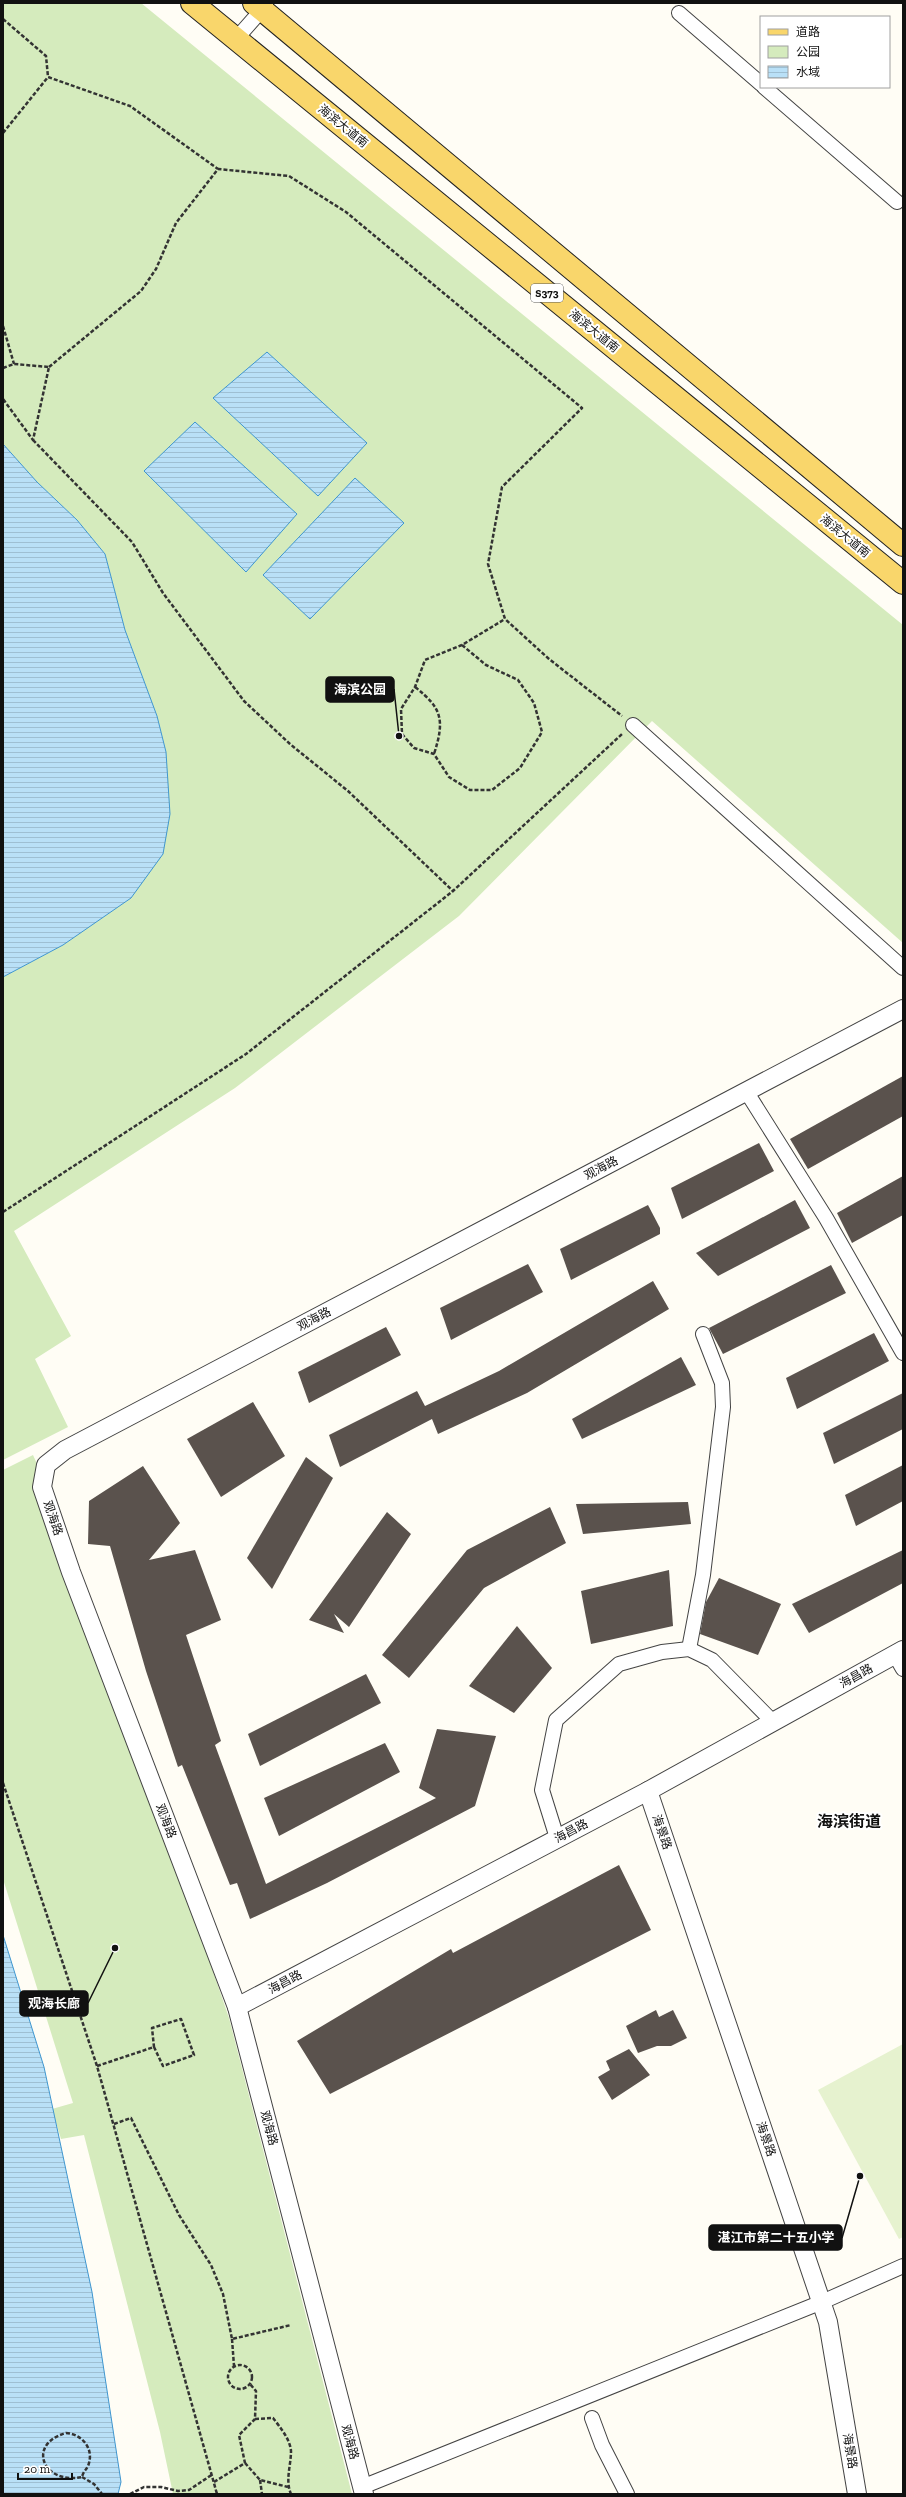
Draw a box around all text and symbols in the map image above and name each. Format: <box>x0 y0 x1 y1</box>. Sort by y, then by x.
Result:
legend <box>760 16 890 88</box>
text: 道路 <box>796 25 820 39</box>
text: 公园 <box>796 45 820 59</box>
text: 水域 <box>796 65 820 79</box>
street label: 海滨大道南 <box>315 102 371 150</box>
road number: S373 <box>531 284 563 302</box>
street label: 海滨大道南 <box>566 307 622 355</box>
street label: 海滨大道南 <box>817 512 873 560</box>
callout: 海滨公园 <box>326 677 394 702</box>
text: 海滨公园 <box>334 682 386 697</box>
street label: 观海路 <box>582 1153 620 1183</box>
street label: 观海路 <box>295 1304 333 1334</box>
street label: 观海路 <box>41 1499 65 1537</box>
street label: 海昌路 <box>837 1661 875 1691</box>
street label: 观海路 <box>153 1802 179 1840</box>
district label: 海滨街道 <box>817 1812 881 1831</box>
street label: 海景路 <box>650 1813 674 1851</box>
street label: 海昌路 <box>552 1816 590 1846</box>
street label: 海昌路 <box>266 1967 304 1997</box>
callout: 观海长廊 <box>20 1991 88 2016</box>
text: 观海长廊 <box>28 1996 80 2011</box>
street label: 观海路 <box>258 2109 280 2147</box>
street label: 海景路 <box>754 2120 778 2158</box>
callout: 湛江市第二十五小学 <box>709 2225 842 2250</box>
text: 湛江市第二十五小学 <box>717 2230 835 2245</box>
street label: 观海路 <box>339 2423 361 2461</box>
street label: 海景路 <box>840 2432 860 2470</box>
scale bar <box>18 2455 72 2481</box>
text: 20 m <box>24 2462 51 2476</box>

